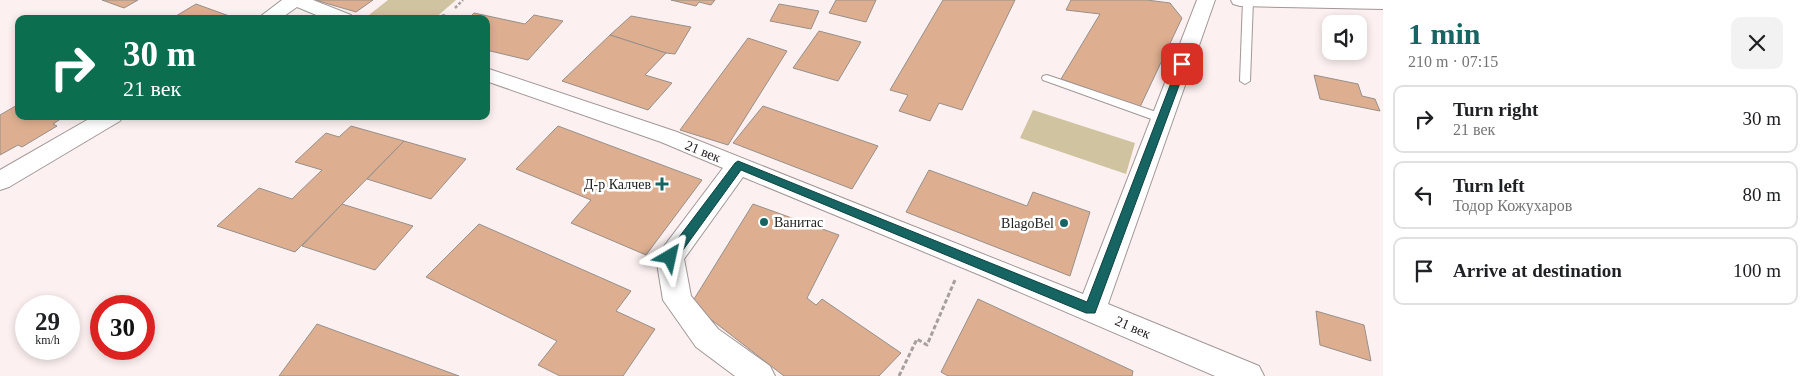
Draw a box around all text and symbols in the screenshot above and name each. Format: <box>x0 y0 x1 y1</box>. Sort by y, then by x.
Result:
map controls <box>1322 15 1367 60</box>
button: sound <box>1322 15 1367 60</box>
text: 1 min <box>1408 17 1481 50</box>
button: close <box>1731 17 1783 69</box>
icon: right <box>40 35 105 100</box>
text: 30 m <box>123 35 196 74</box>
pin <box>1161 43 1203 85</box>
icon: arrive <box>1168 50 1196 78</box>
text: 210 m · 07:15 <box>1408 53 1498 70</box>
text: 21 век <box>123 76 181 101</box>
text: Turn right <box>1453 99 1538 120</box>
icon: right <box>1410 105 1438 133</box>
text: 30 m <box>1742 108 1781 129</box>
text: 21 век <box>1453 121 1495 138</box>
street label: 21 век <box>683 138 723 165</box>
text: Turn left <box>1453 175 1525 196</box>
place label: Д-р Калчев <box>584 177 651 192</box>
marker: Д-р Калчев <box>655 177 669 191</box>
icon: left <box>1410 181 1438 209</box>
text: 80 m <box>1742 184 1781 205</box>
text: Тодор Кожухаров <box>1453 197 1572 214</box>
place label: Ванитас <box>774 215 823 230</box>
marker: Ванитас <box>758 216 770 228</box>
place label: BlagoBel <box>1001 216 1054 231</box>
marker: BlagoBel <box>1058 217 1070 229</box>
position arrow <box>643 230 695 282</box>
icon: arrive <box>1410 257 1438 285</box>
text: Arrive at destination <box>1453 260 1622 281</box>
text: 100 m <box>1733 260 1781 281</box>
speed limit sign: 30 <box>90 295 155 360</box>
text: 29 <box>35 308 60 335</box>
street label: 21 век <box>1113 313 1153 342</box>
text: km/h <box>35 333 60 347</box>

